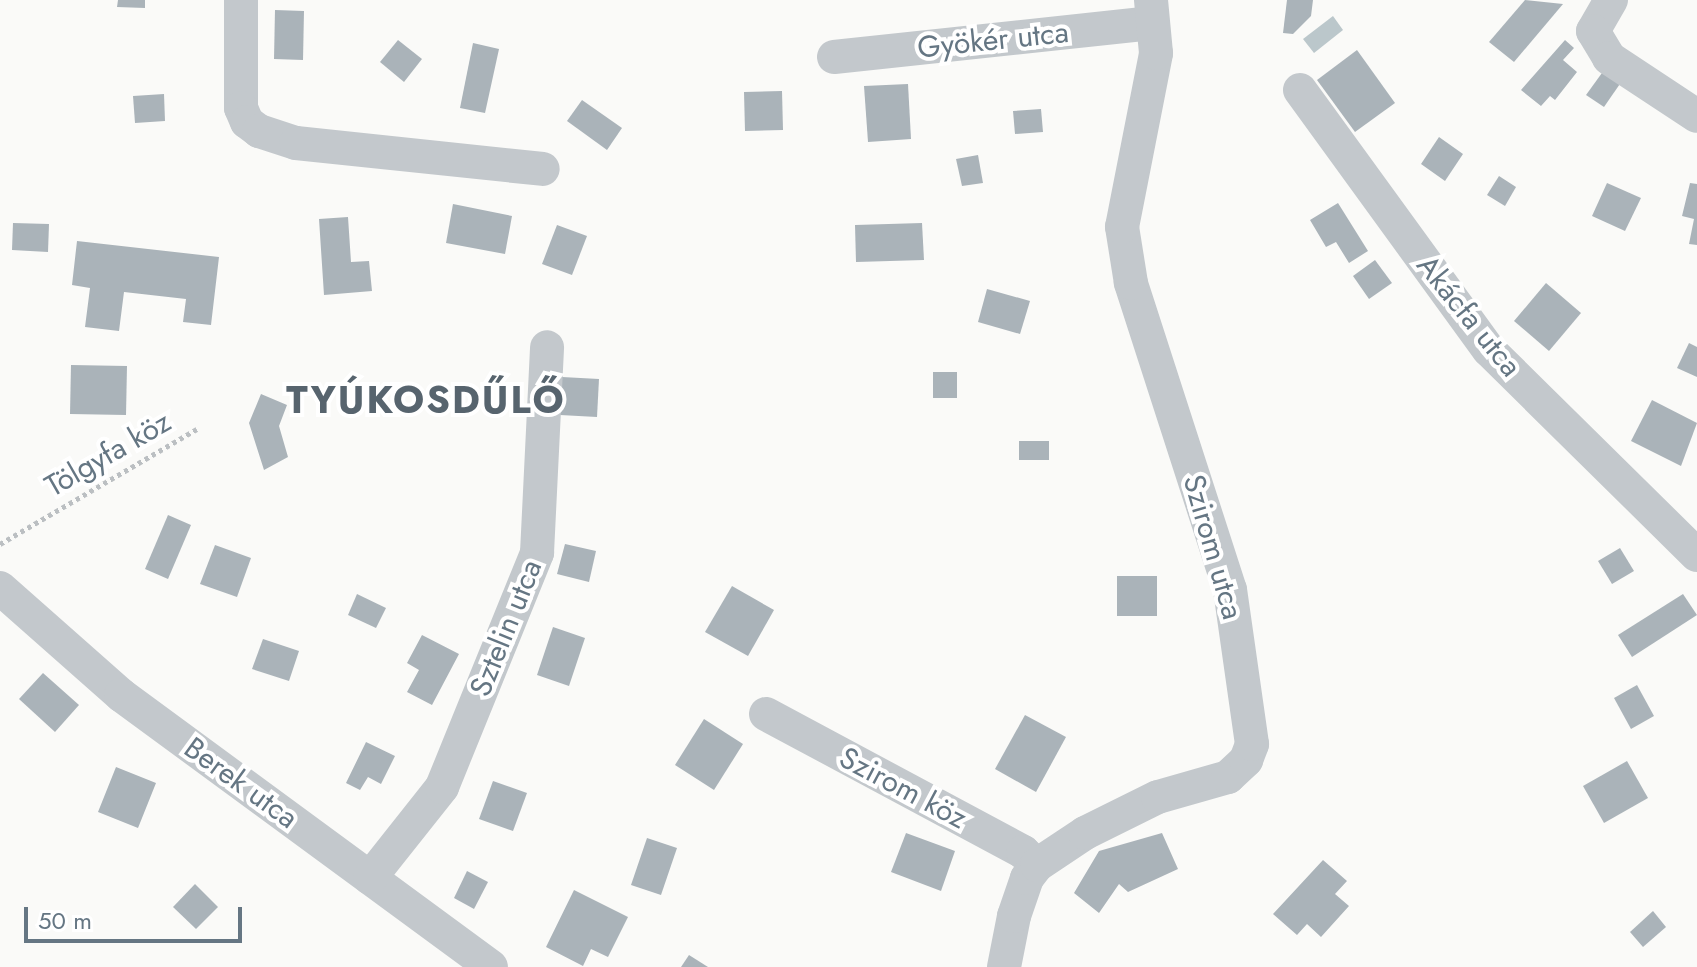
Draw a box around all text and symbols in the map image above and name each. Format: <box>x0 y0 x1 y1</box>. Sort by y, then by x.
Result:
street label: Gyökér utca <box>916 14 1070 66</box>
street label: Akácfa utca <box>1409 248 1529 384</box>
district label: TYÚKOSDŰLŐ <box>286 377 566 423</box>
street label: Tölgyfa köz <box>39 404 177 504</box>
street label: Szirom utca <box>1175 471 1251 623</box>
street label: Sztelin utca <box>462 554 550 702</box>
street label: Berek utca <box>177 730 305 836</box>
street label: Szirom köz <box>833 739 973 837</box>
scale bar <box>28 891 246 941</box>
text: 50 m <box>38 903 92 938</box>

